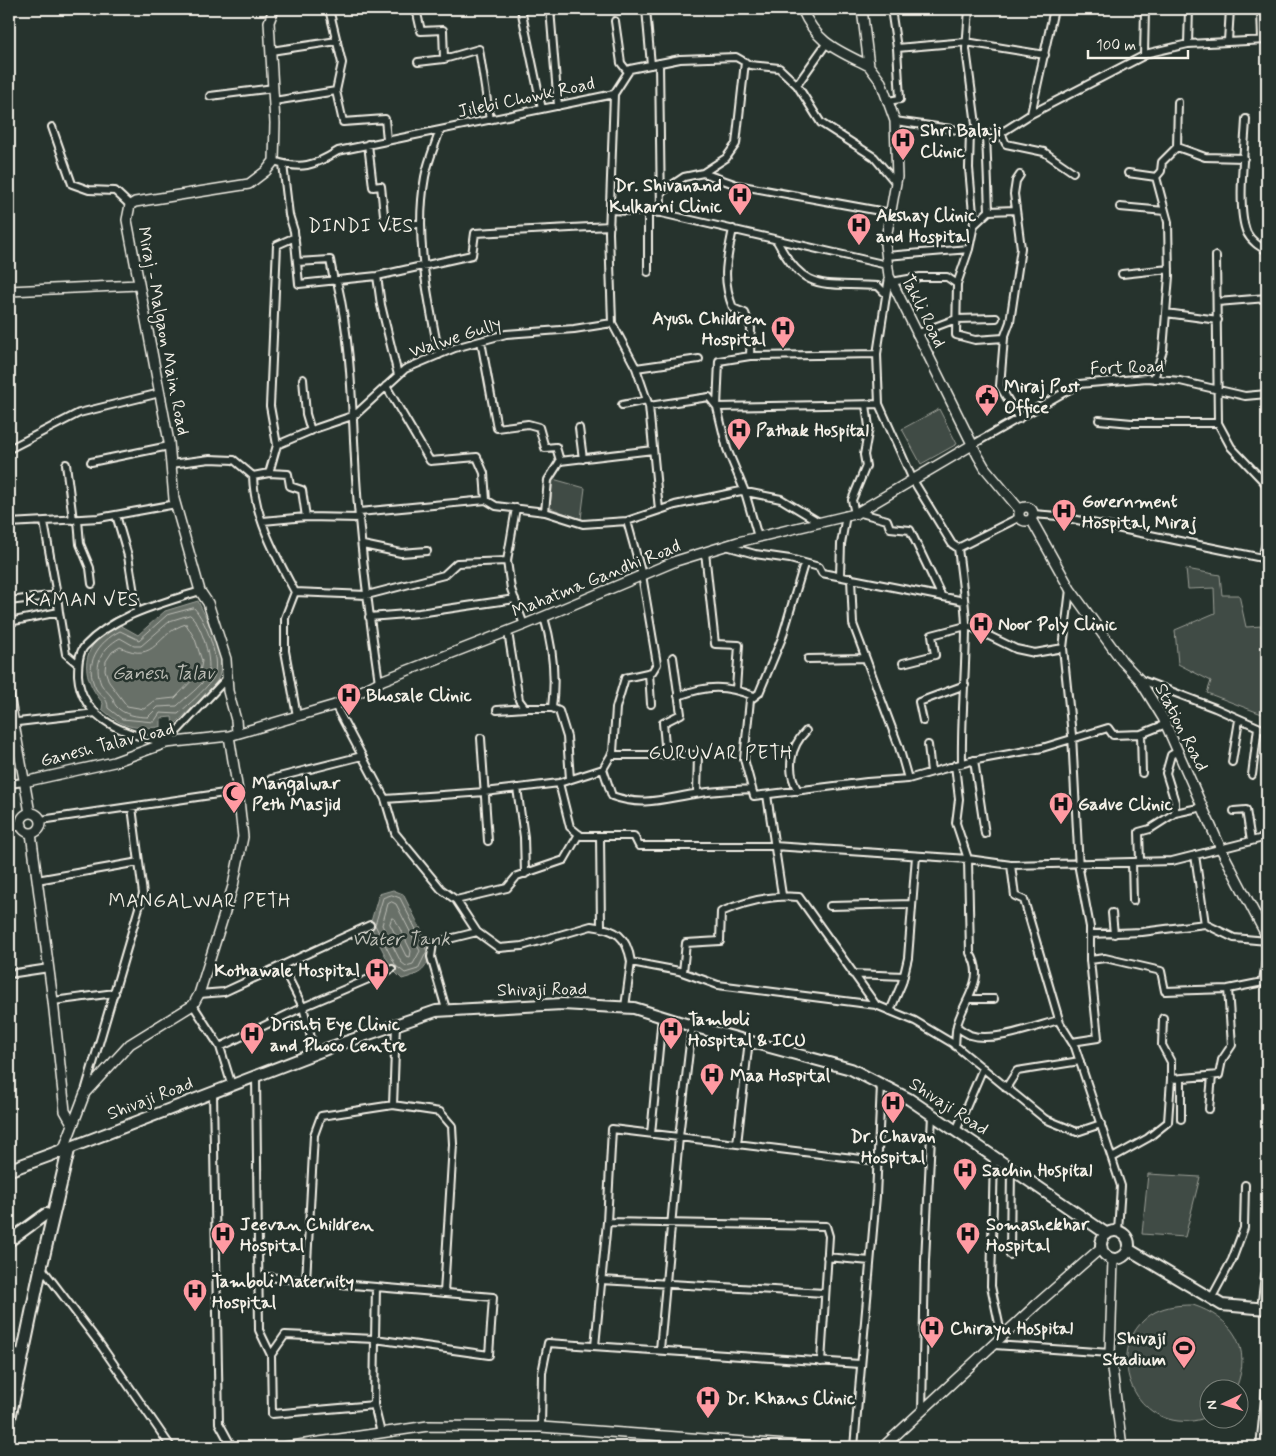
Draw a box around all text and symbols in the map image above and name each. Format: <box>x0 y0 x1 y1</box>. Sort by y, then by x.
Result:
scale bar <box>1088 28 1188 60</box>
text: 100 m <box>1096 36 1136 56</box>
street label: Jilebi Chowk Road <box>456 72 597 124</box>
place label: Shri Balaji Clinic <box>920 119 1001 164</box>
hospital icon: Shri Balaji Clinic <box>890 127 916 161</box>
place label: Dr. Shivanand Kulkarni Clinic <box>609 174 723 219</box>
hospital icon: Dr. Shivanand Kulkarni Clinic <box>727 182 753 216</box>
place label: Akshay Clinic and Hospital <box>876 204 977 249</box>
hospital icon: Akshay Clinic and Hospital <box>846 212 872 246</box>
district label: DINDI VES <box>308 214 414 239</box>
street label: Miraj - Malgaon Main Road <box>130 225 195 438</box>
street label: Takli Road <box>895 271 951 352</box>
place label: Ayush Children Hospital <box>652 307 767 352</box>
street label: Walwe Gully <box>406 312 504 364</box>
hospital icon: Ayush Children Hospital <box>770 315 796 349</box>
street label: Fort Road <box>1090 355 1164 381</box>
place label: Miraj Post Office <box>1004 375 1080 420</box>
public building icon: Miraj Post Office <box>974 383 1000 417</box>
hospital icon: Pathak Hospital <box>726 417 752 451</box>
place label: Pathak Hospital <box>756 419 869 443</box>
place label: Government Hospital, Miraj <box>1082 490 1197 535</box>
hospital icon: Government Hospital, Miraj <box>1051 498 1077 532</box>
street label: Mahatma Gandhi Road <box>509 534 684 624</box>
district label: KAMAN VES <box>25 588 139 613</box>
hospital icon: Noor Poly Clinic <box>968 611 994 645</box>
place label: Noor Poly Clinic <box>998 613 1118 637</box>
water label: Ganesh Talav <box>112 661 216 686</box>
street label: Station Road <box>1149 679 1214 776</box>
hospital icon: Bhosale Clinic <box>336 682 362 716</box>
place label: Bhosale Clinic <box>366 684 473 708</box>
street label: Ganesh Talav Road <box>38 717 177 773</box>
district label: GURUVAR PETH <box>648 741 794 766</box>
place label: Mangalwar Peth Masjid <box>252 772 341 817</box>
mosque icon: Mangalwar Peth Masjid <box>221 780 247 814</box>
hospital icon: Gadve Clinic <box>1048 791 1074 825</box>
place label: Gadve Clinic <box>1078 793 1173 817</box>
district label: MANGALWAR PETH <box>108 889 292 914</box>
water label: Water Tank <box>352 927 451 952</box>
hospital icon: Kothawale Hospital <box>364 957 390 991</box>
place label: Kothawale Hospital <box>214 959 360 983</box>
street label: Shivaji Road <box>497 977 587 1003</box>
place label: Tamboli Hospital & ICU <box>688 1008 806 1053</box>
place label: Drishti Eye Clinic and Phoco Centre <box>270 1013 407 1058</box>
hospital icon: Tamboli Hospital & ICU <box>658 1016 684 1050</box>
hospital icon: Drishti Eye Clinic and Phoco Centre <box>239 1021 265 1055</box>
hospital icon: Maa Hospital <box>699 1062 725 1096</box>
place label: Maa Hospital <box>730 1064 831 1088</box>
street label: Shivaji Road <box>104 1072 197 1126</box>
street label: Shivaji Road <box>904 1072 993 1141</box>
hospital icon: Dr. Chavan Hospital <box>880 1090 906 1124</box>
place label: Dr. Chavan Hospital <box>850 1125 936 1170</box>
hospital icon: Sachin Hospital <box>952 1157 978 1191</box>
place label: Sachin Hospital <box>982 1159 1093 1183</box>
place label: Jeevan Children Hospital <box>240 1213 375 1258</box>
place label: Somashekhar Hospital <box>986 1213 1090 1258</box>
hospital icon: Jeevan Children Hospital <box>210 1221 236 1255</box>
hospital icon: Somashekhar Hospital <box>955 1221 981 1255</box>
place label: Tamboli Maternity Hospital <box>212 1270 354 1315</box>
hospital icon: Tamboli Maternity Hospital <box>182 1278 208 1312</box>
hospital icon: Chirayu Hospital <box>919 1315 945 1349</box>
place label: Chirayu Hospital <box>950 1317 1074 1341</box>
place label: Shivaji Stadium <box>1103 1327 1166 1372</box>
sports icon: Shivaji Stadium <box>1171 1335 1197 1369</box>
north arrow <box>1198 1378 1248 1428</box>
hospital icon: Dr. Khans Clinic <box>695 1385 721 1419</box>
place label: Dr. Khans Clinic <box>726 1387 856 1411</box>
text: N <box>1203 1400 1221 1410</box>

